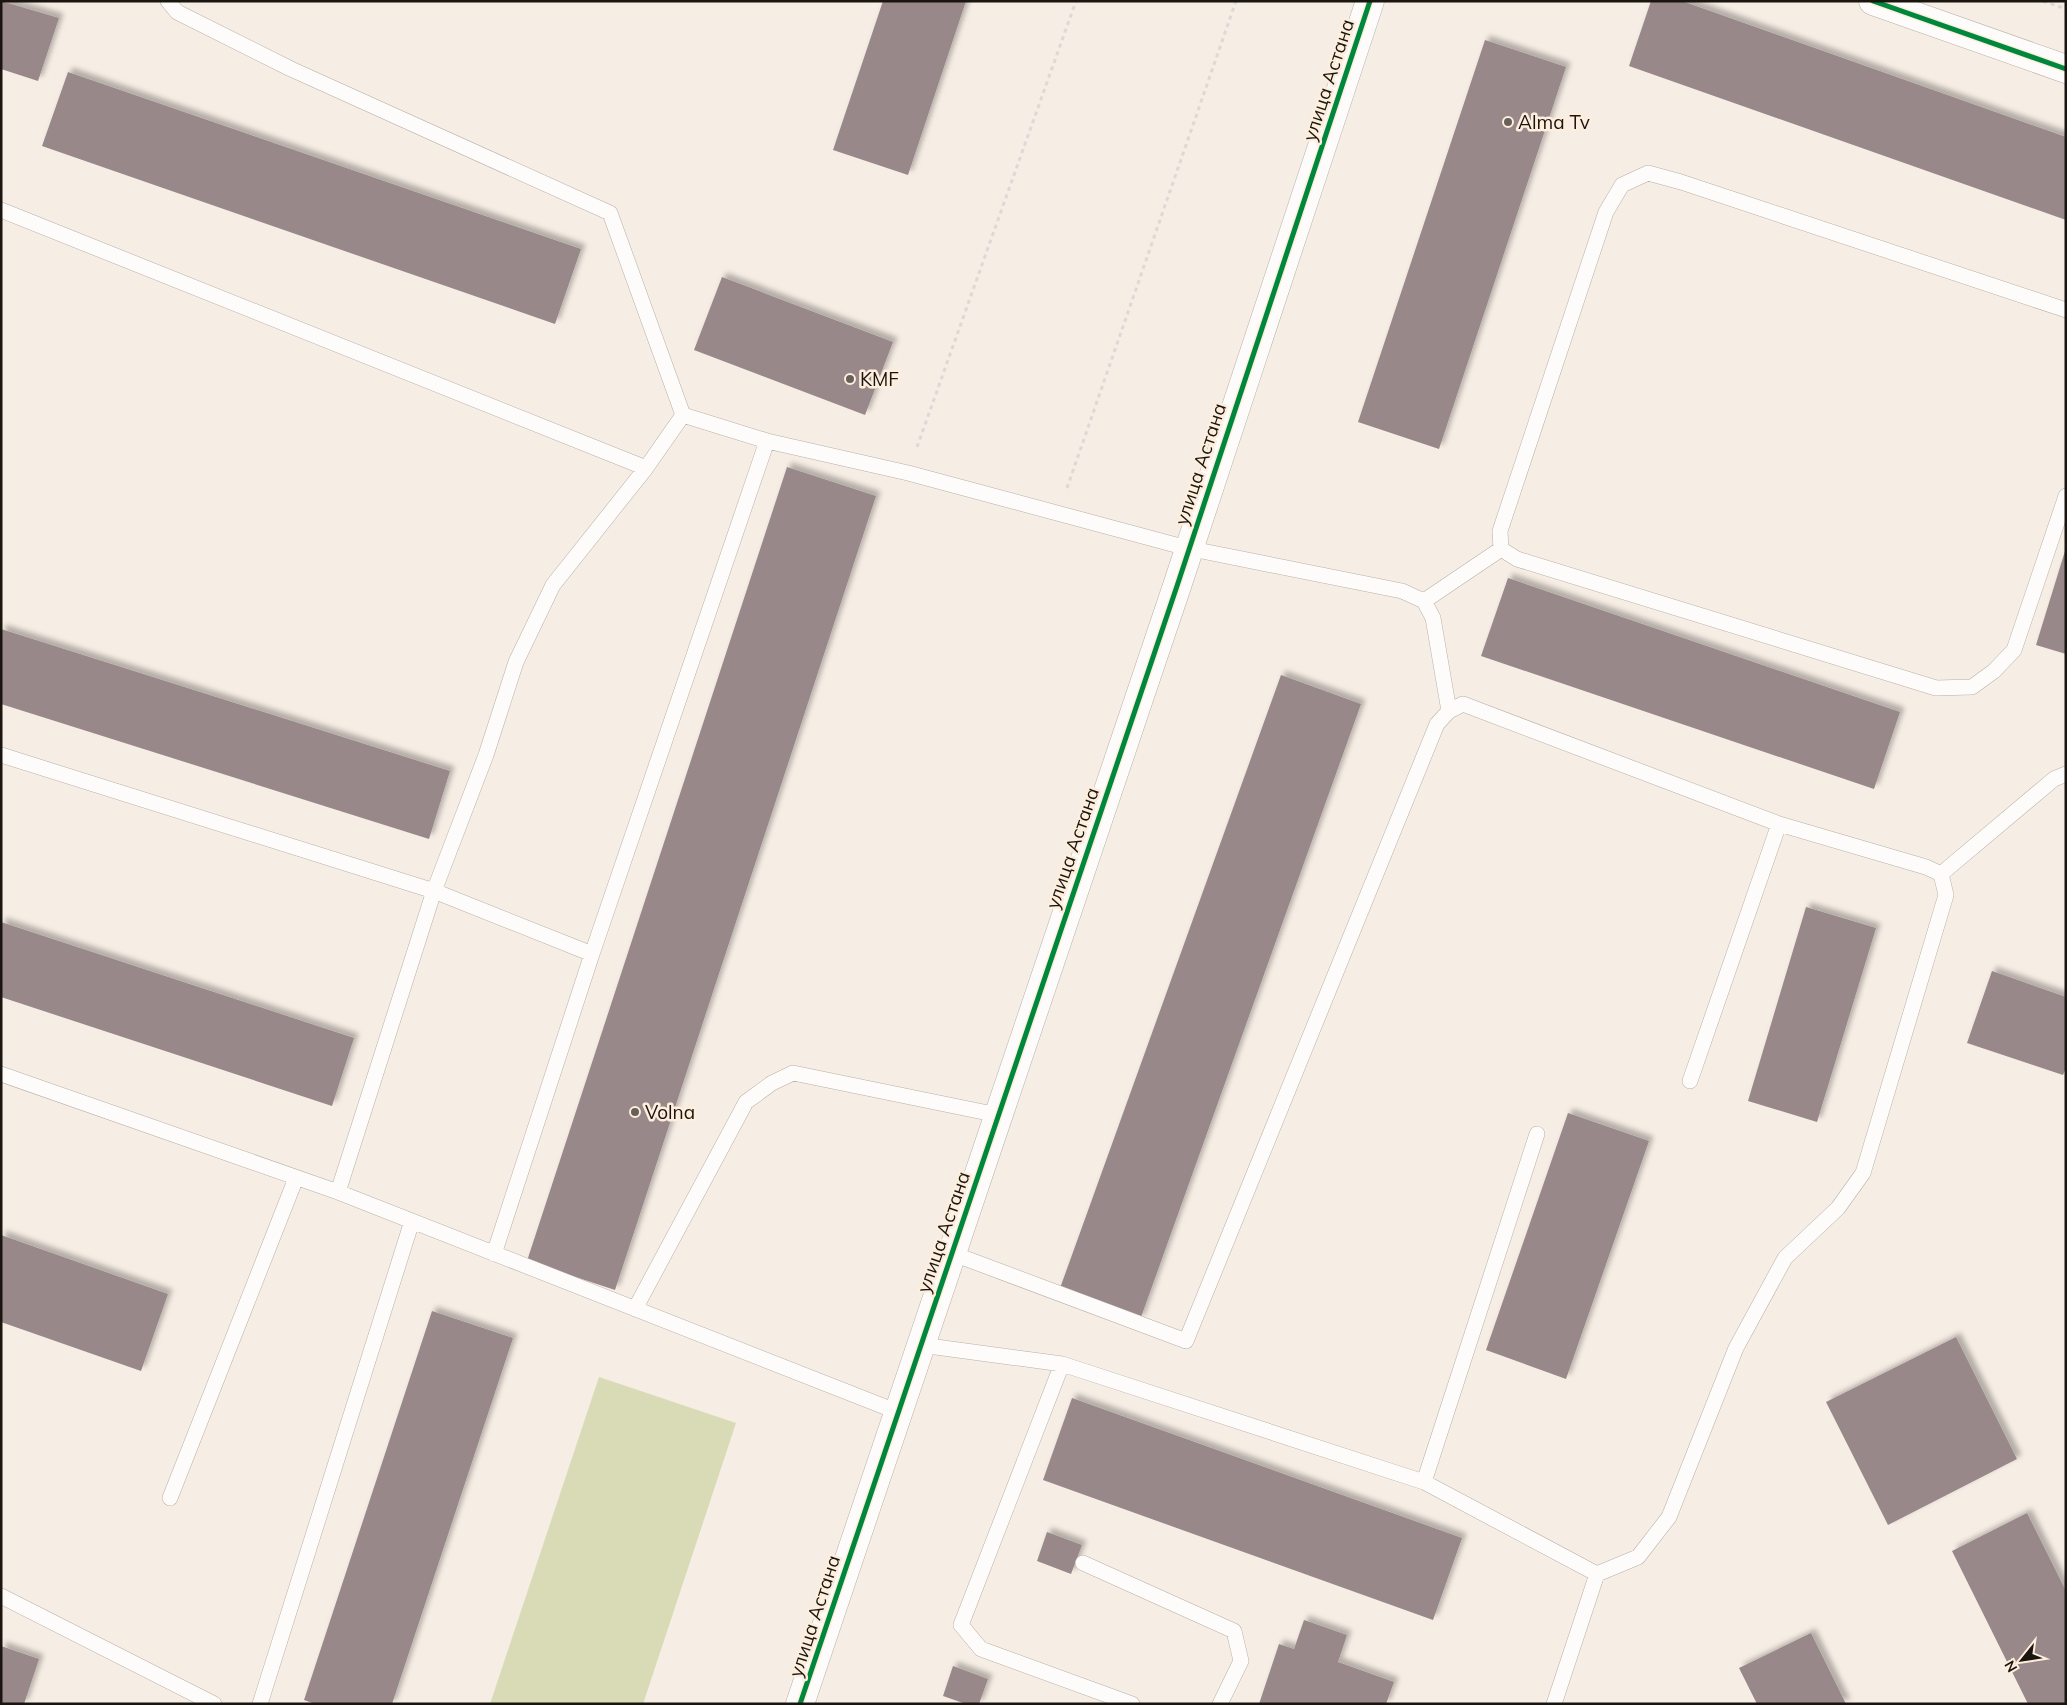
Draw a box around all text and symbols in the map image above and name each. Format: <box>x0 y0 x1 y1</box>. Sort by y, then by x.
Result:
street label: улица Астана <box>1297 16 1359 144</box>
place label: Alma Tv <box>1518 110 1590 134</box>
marker: Alma Tv <box>1502 116 1514 128</box>
place label: KMF <box>860 367 899 391</box>
marker: KMF <box>844 373 856 385</box>
street label: улица Астана <box>1169 400 1231 528</box>
street label: улица Астана <box>1040 784 1104 912</box>
place label: Volna <box>645 1100 695 1124</box>
marker: Volna <box>629 1106 641 1118</box>
street label: улица Астана <box>911 1168 975 1296</box>
street label: улица Астана <box>783 1552 845 1680</box>
north arrow <box>1997 1635 2047 1685</box>
text: N <box>2000 1657 2021 1676</box>

